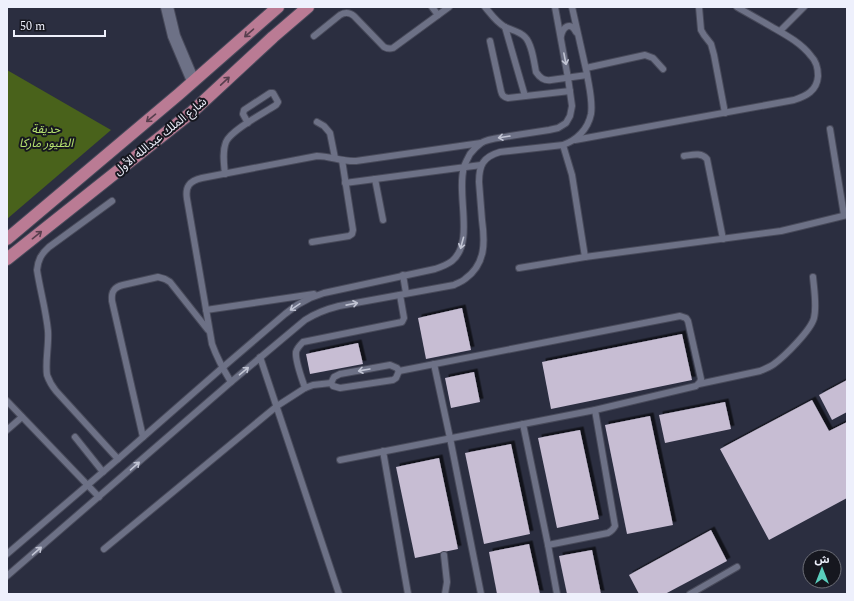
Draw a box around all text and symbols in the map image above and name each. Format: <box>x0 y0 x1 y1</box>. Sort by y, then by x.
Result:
scale bar <box>14 12 105 38</box>
text: 50 m <box>20 17 45 36</box>
one-way arrow <box>243 28 254 37</box>
one-way arrow <box>561 52 569 65</box>
one-way arrow <box>219 77 230 86</box>
street label: شارع الملك عبدالله الأول <box>109 93 211 180</box>
one-way arrow <box>145 113 156 122</box>
park label: حديقة الطيور ماركا <box>19 120 74 153</box>
one-way arrow <box>498 133 511 141</box>
one-way arrow <box>32 230 43 239</box>
one-way arrow <box>458 236 465 249</box>
one-way arrow <box>345 299 358 307</box>
one-way arrow <box>290 303 301 311</box>
one-way arrow <box>358 366 371 374</box>
one-way arrow <box>238 367 249 376</box>
one-way arrow <box>130 461 140 470</box>
one-way arrow <box>31 546 42 555</box>
north arrow <box>802 549 842 589</box>
text: ش <box>814 551 830 568</box>

